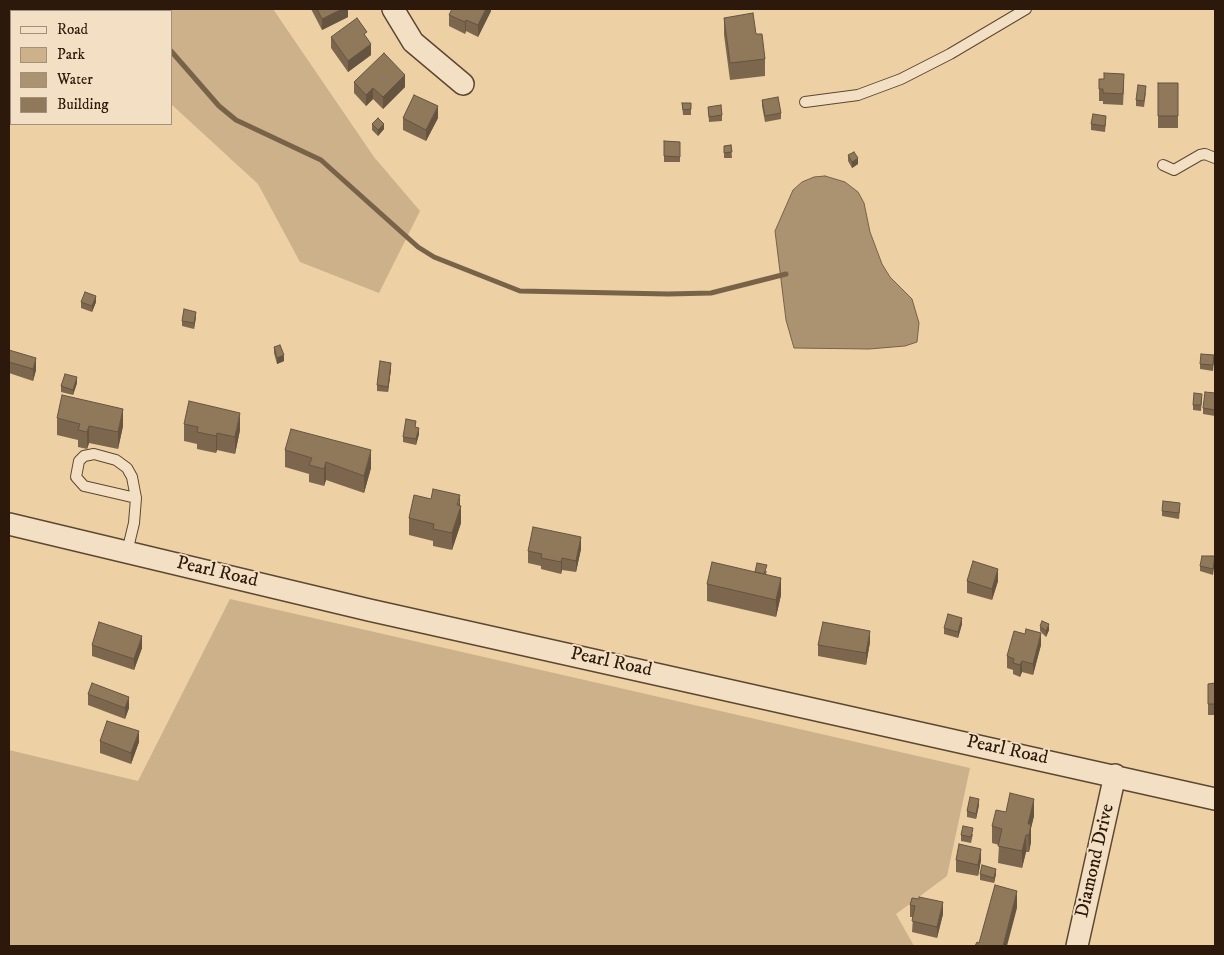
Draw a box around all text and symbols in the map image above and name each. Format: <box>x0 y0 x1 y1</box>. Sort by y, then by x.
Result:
legend <box>10 10 172 125</box>
text: Road <box>57 20 88 39</box>
text: Park <box>57 45 85 64</box>
text: Water <box>57 70 93 89</box>
text: Building <box>57 95 109 114</box>
street label: Pearl Road <box>174 553 260 593</box>
street label: Pearl Road <box>568 643 654 683</box>
street label: Pearl Road <box>964 731 1050 771</box>
street label: Diamond Drive <box>1072 802 1120 920</box>

